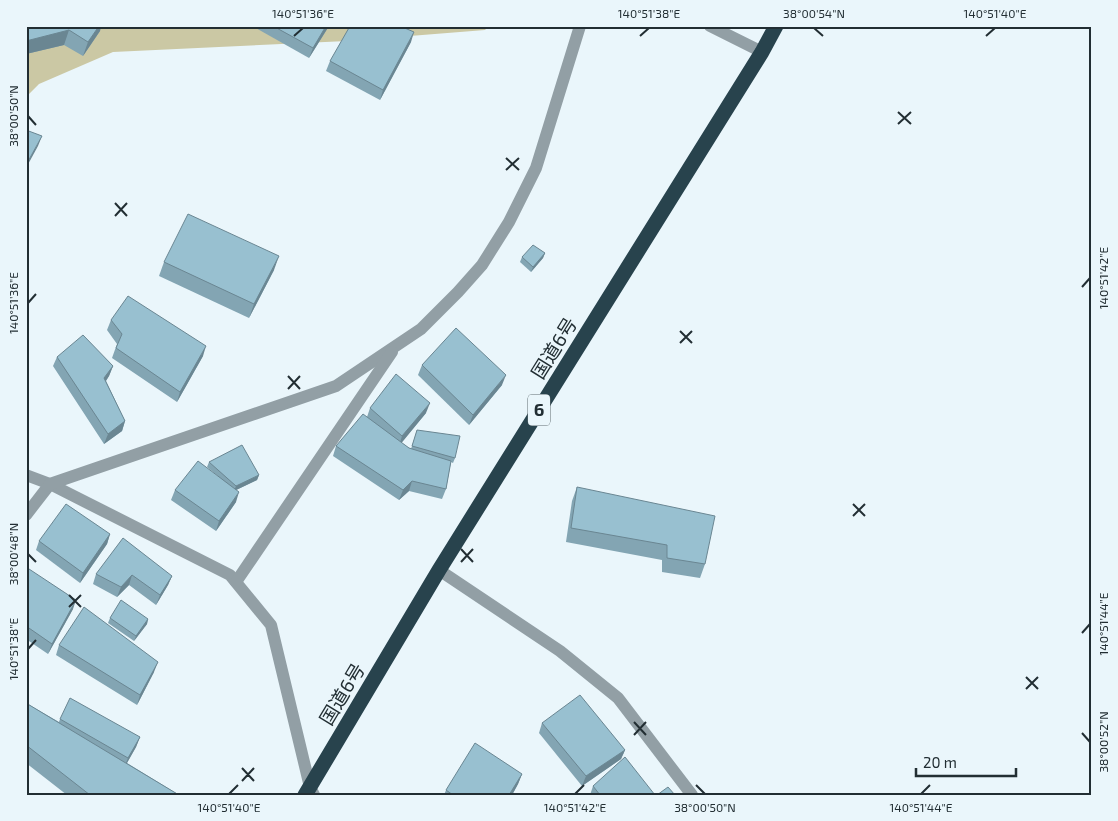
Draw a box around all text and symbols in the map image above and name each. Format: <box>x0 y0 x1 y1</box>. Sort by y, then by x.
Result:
text: 140°51'36"E <box>272 6 334 20</box>
text: 140°51'38"E <box>618 6 680 20</box>
text: 38°00'54"N <box>783 6 845 20</box>
text: 140°51'40"E <box>964 6 1027 20</box>
text: 38°00'50"N <box>6 85 20 147</box>
text: 140°51'42"E <box>1096 247 1110 309</box>
text: 140°51'36"E <box>6 272 20 334</box>
street label: 国道6号 <box>526 313 581 383</box>
road number: 6 <box>528 394 550 426</box>
text: 38°00'48"N <box>6 523 20 585</box>
text: 140°51'44"E <box>1096 592 1110 655</box>
text: 140°51'38"E <box>6 618 20 680</box>
street label: 国道6号 <box>314 659 369 729</box>
text: 38°00'52"N <box>1096 711 1110 773</box>
scale bar <box>916 746 1016 778</box>
text: 20 m <box>923 753 957 771</box>
text: 140°51'40"E <box>198 800 261 814</box>
text: 140°51'42"E <box>544 800 606 814</box>
text: 38°00'50"N <box>674 800 736 814</box>
text: 140°51'44"E <box>890 800 953 814</box>

